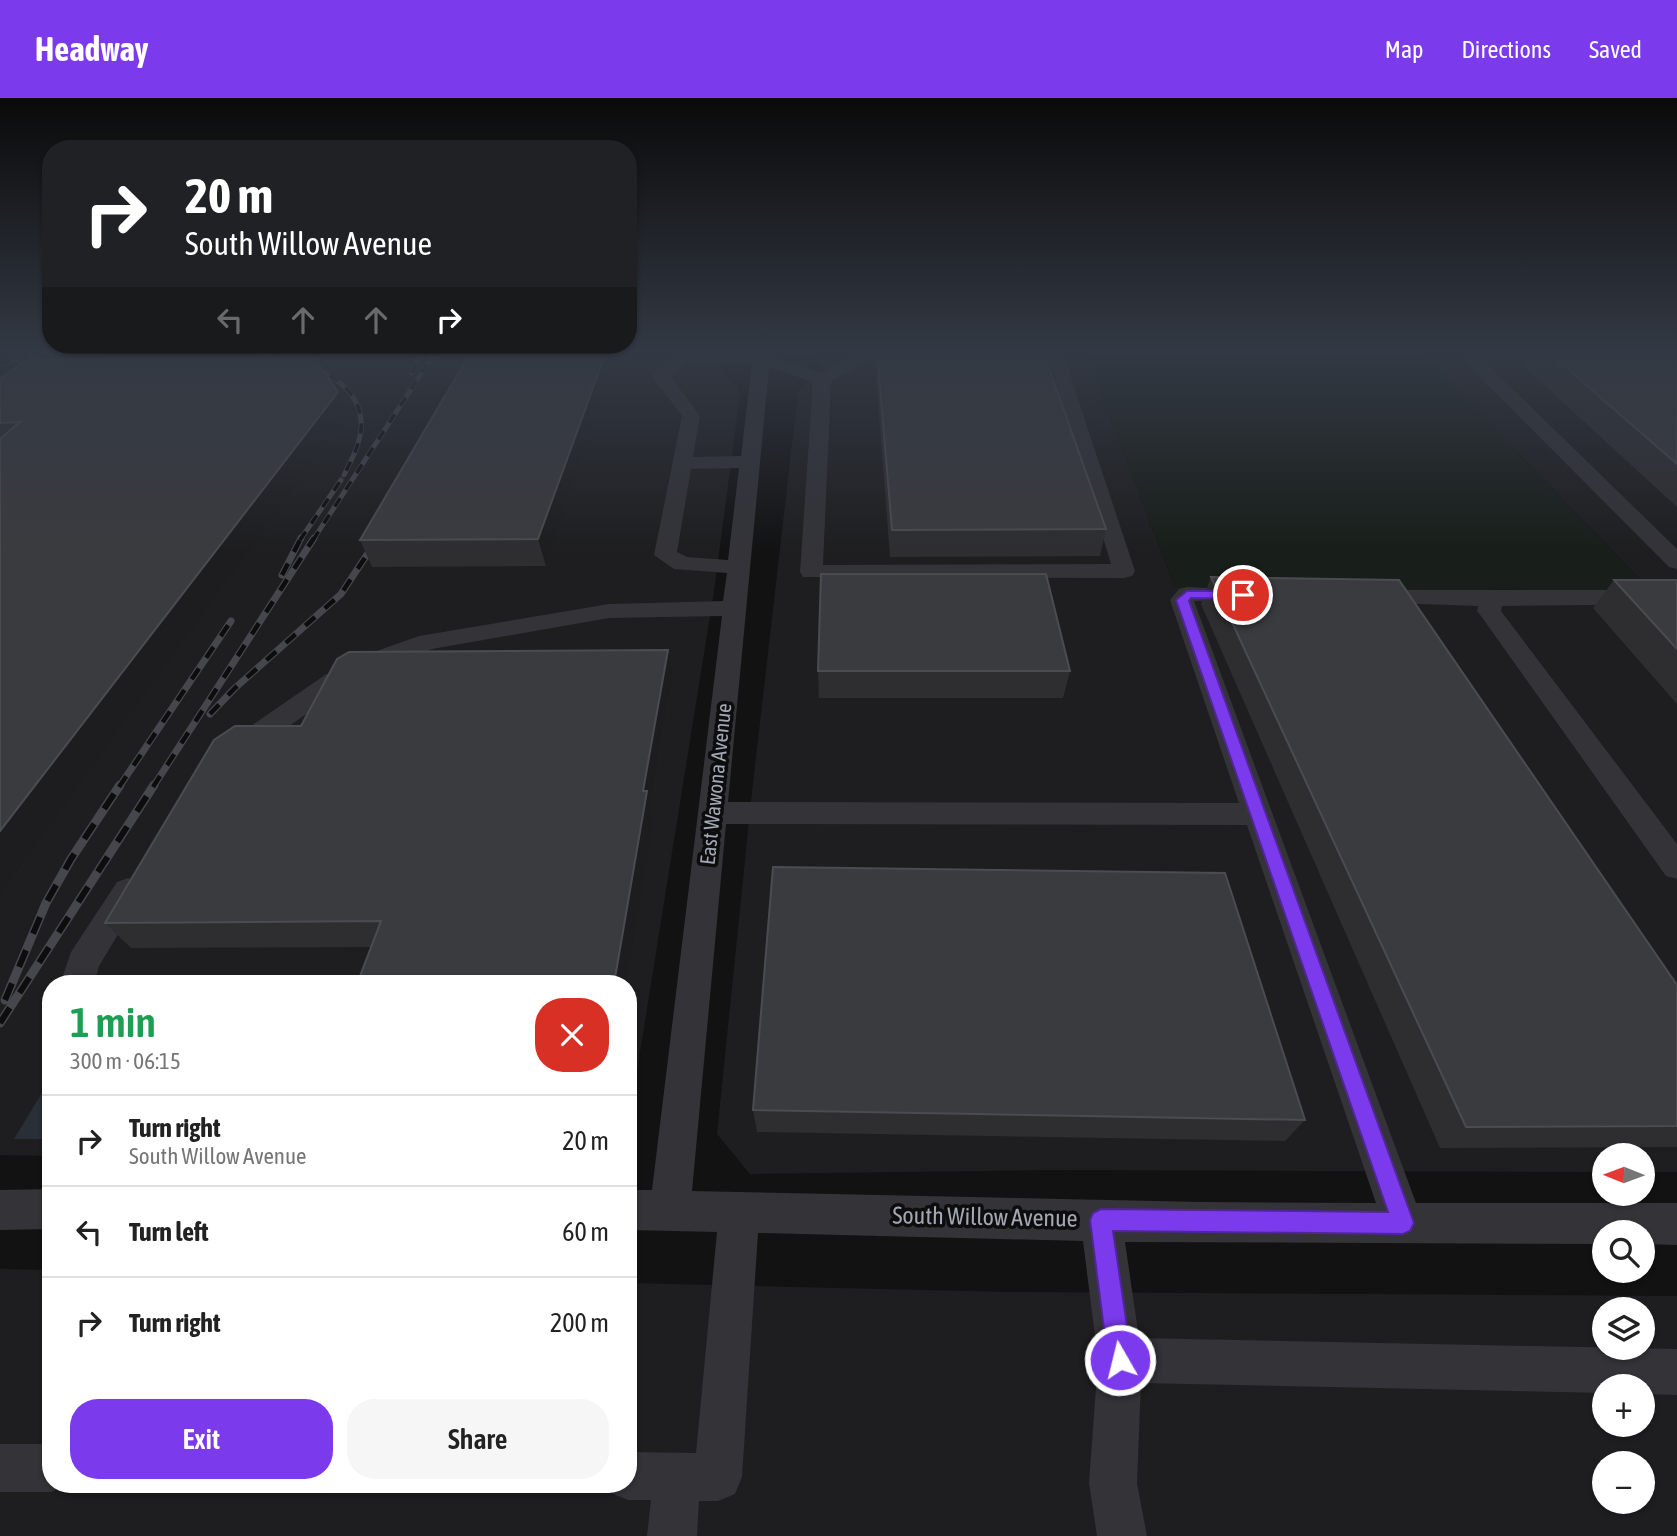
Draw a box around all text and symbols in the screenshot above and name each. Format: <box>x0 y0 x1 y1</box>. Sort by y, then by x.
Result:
text: Headway <box>35 30 148 68</box>
text: Map <box>1385 36 1423 63</box>
text: Directions <box>1461 36 1551 63</box>
text: Saved <box>1589 36 1642 63</box>
text: 20 m <box>185 167 273 223</box>
icon: right <box>70 168 161 259</box>
text: South Willow Avenue <box>185 225 432 262</box>
icon: left <box>211 301 249 339</box>
icon: ahead <box>284 301 322 339</box>
icon: ahead <box>357 301 395 339</box>
icon: right <box>430 301 468 339</box>
pin <box>1213 565 1273 625</box>
icon: arrive <box>1224 576 1262 614</box>
street label: East Wawona Avenue <box>695 702 735 866</box>
text: 1 min <box>70 998 156 1046</box>
button: close <box>535 998 609 1072</box>
text: 300 m · 06:15 <box>70 1048 181 1074</box>
text: Turn right <box>129 1113 220 1143</box>
icon: right <box>70 1122 108 1160</box>
text: 20 m <box>562 1126 609 1156</box>
text: South Willow Avenue <box>129 1143 307 1169</box>
north arrow <box>1592 1143 1656 1206</box>
map controls <box>1592 1143 1655 1514</box>
street label: South Willow Avenue <box>892 1201 1078 1232</box>
icon: left <box>70 1213 108 1251</box>
text: Turn left <box>129 1217 209 1247</box>
text: 60 m <box>562 1217 609 1247</box>
button: search <box>1592 1220 1655 1283</box>
button: layers <box>1592 1297 1655 1360</box>
icon: right <box>70 1304 108 1342</box>
text: Turn right <box>129 1308 220 1338</box>
text: 200 m <box>550 1308 609 1338</box>
position arrow <box>1083 1323 1157 1397</box>
button: + <box>1592 1374 1655 1437</box>
button: Exit <box>70 1399 333 1479</box>
button: Share <box>347 1399 609 1479</box>
button: − <box>1592 1451 1655 1514</box>

